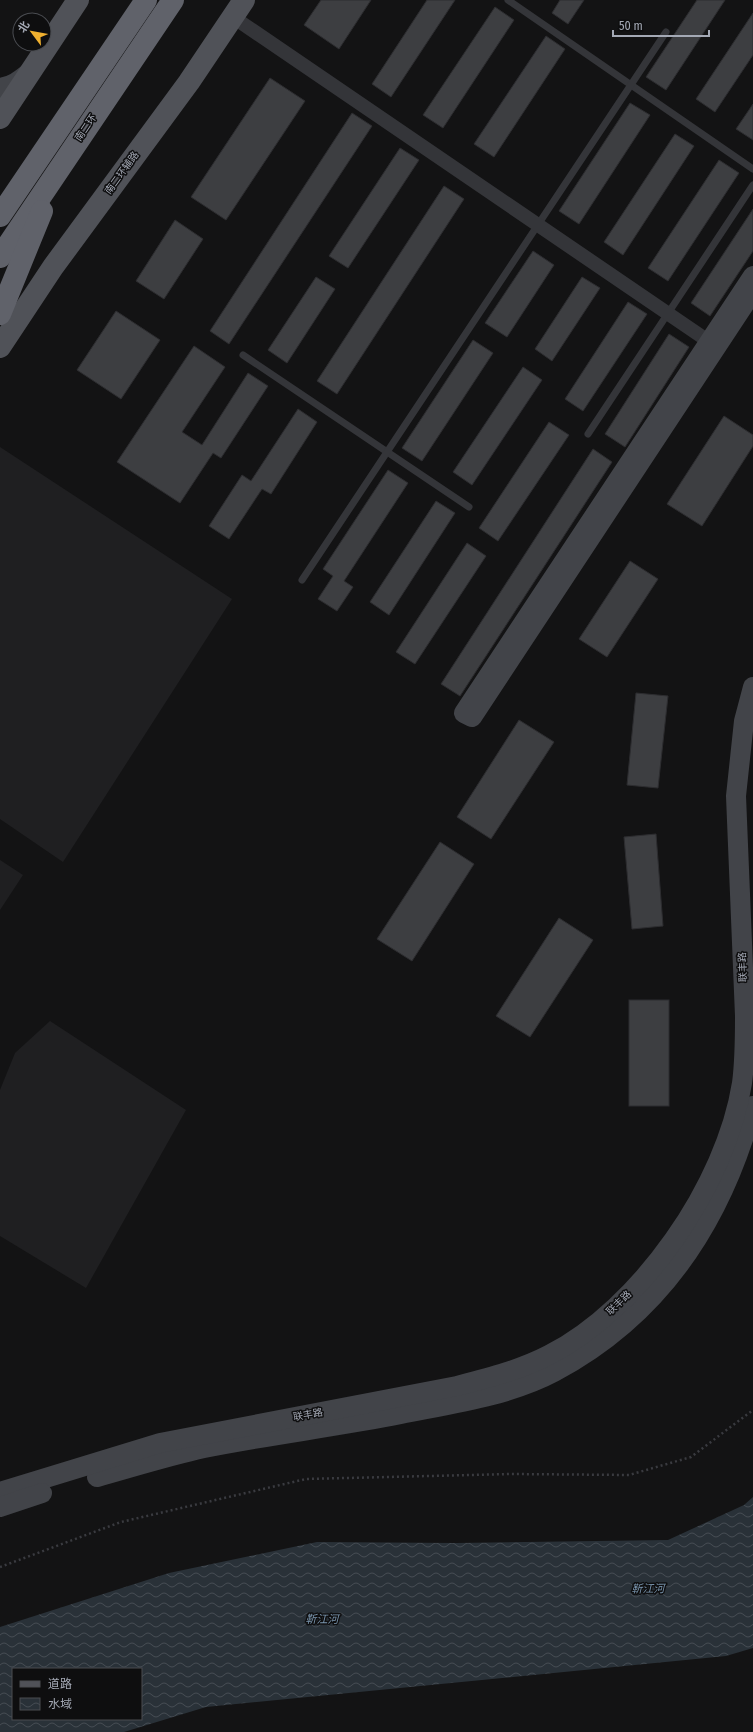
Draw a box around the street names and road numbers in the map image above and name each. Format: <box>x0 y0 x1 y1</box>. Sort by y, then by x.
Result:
street label: 南二环 <box>73 112 99 144</box>
street label: 南二环辅路 <box>102 149 142 197</box>
street label: 联丰路 <box>736 952 750 982</box>
street label: 联丰路 <box>604 1288 634 1318</box>
street label: 联丰路 <box>292 1406 324 1424</box>

